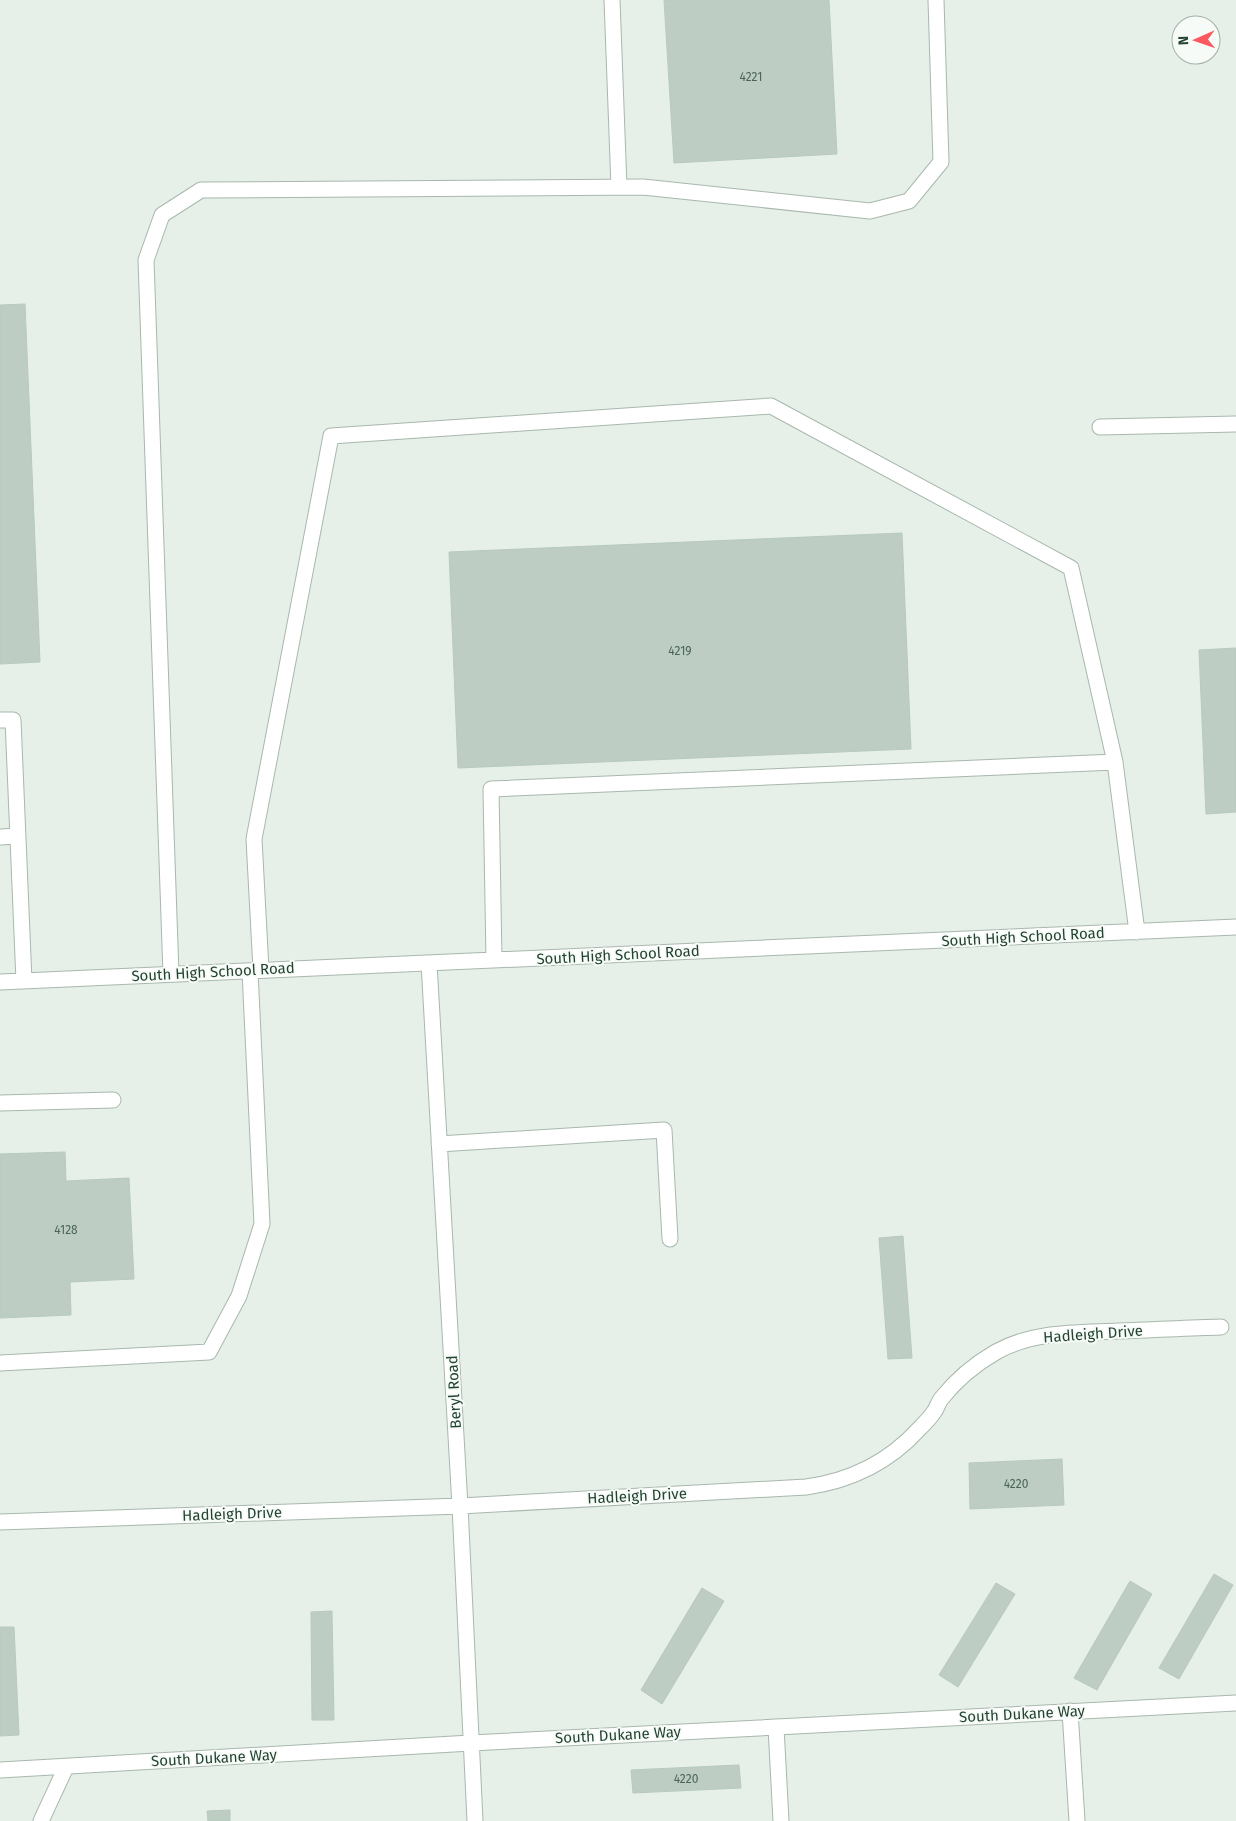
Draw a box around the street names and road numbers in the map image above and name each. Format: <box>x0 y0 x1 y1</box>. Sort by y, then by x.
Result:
street label: South High School Road <box>941 924 1105 950</box>
street label: South High School Road <box>536 942 700 968</box>
street label: South High School Road <box>131 959 295 985</box>
street label: Hadleigh Drive <box>1043 1322 1143 1346</box>
street label: Beryl Road <box>443 1355 465 1429</box>
street label: Hadleigh Drive <box>587 1484 687 1508</box>
street label: Hadleigh Drive <box>182 1503 282 1525</box>
street label: South Dukane Way <box>959 1702 1086 1726</box>
street label: South Dukane Way <box>555 1723 682 1747</box>
street label: South Dukane Way <box>151 1746 278 1770</box>

